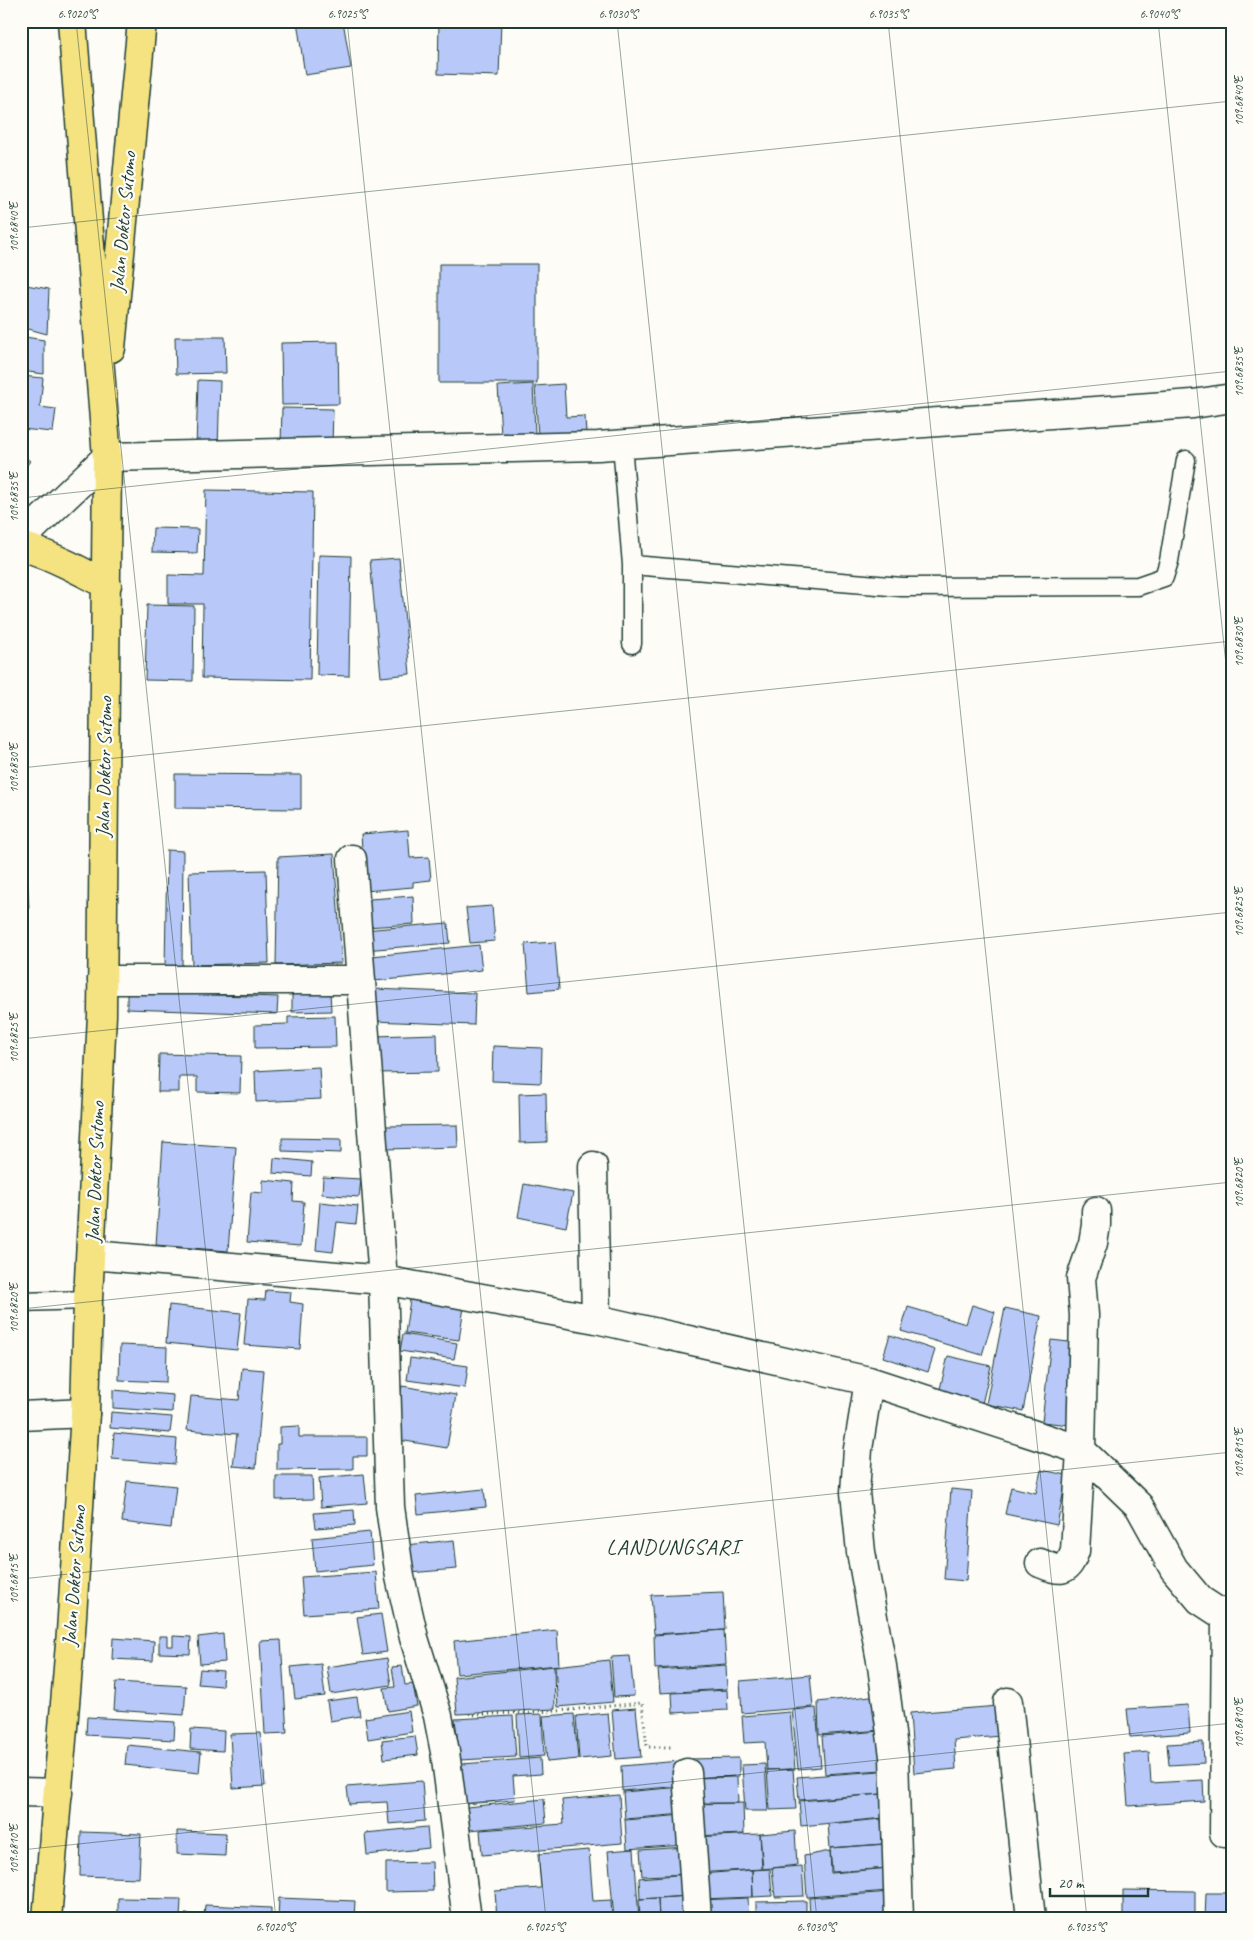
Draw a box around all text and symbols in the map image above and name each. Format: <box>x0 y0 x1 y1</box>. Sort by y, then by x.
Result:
text: 6.9020°S <box>58 6 98 22</box>
text: 6.9025°S <box>328 6 368 22</box>
text: 6.9030°S <box>599 6 639 22</box>
text: 6.9035°S <box>869 6 909 22</box>
text: 6.9040°S <box>1140 6 1180 22</box>
text: 109.6840°E <box>1231 74 1247 126</box>
street label: Jalan Doktor Sutomo <box>104 150 142 294</box>
text: 109.6840°E <box>6 200 22 252</box>
text: 109.6835°E <box>1231 345 1247 397</box>
text: 109.6835°E <box>6 470 22 522</box>
text: 109.6830°E <box>1231 615 1247 667</box>
street label: Jalan Doktor Sutomo <box>90 695 118 839</box>
text: 109.6830°E <box>6 741 22 793</box>
text: 109.6825°E <box>1231 885 1247 937</box>
text: 109.6825°E <box>6 1011 22 1063</box>
street label: Jalan Doktor Sutomo <box>80 1100 110 1244</box>
text: 109.6820°E <box>1231 1156 1247 1208</box>
text: 109.6820°E <box>6 1281 22 1333</box>
text: 109.6815°E <box>1231 1426 1247 1478</box>
street label: Jalan Doktor Sutomo <box>57 1504 91 1648</box>
district label: LANDUNGSARI <box>606 1533 744 1561</box>
text: 109.6815°E <box>6 1552 22 1604</box>
text: 109.6810°E <box>1231 1696 1247 1748</box>
text: 109.6810°E <box>6 1822 22 1874</box>
scale bar <box>1050 1865 1148 1897</box>
text: 20 m <box>1058 1874 1085 1893</box>
text: 6.9020°S <box>256 1919 296 1935</box>
text: 6.9025°S <box>526 1919 566 1935</box>
text: 6.9030°S <box>797 1919 837 1935</box>
text: 6.9035°S <box>1067 1919 1107 1935</box>

